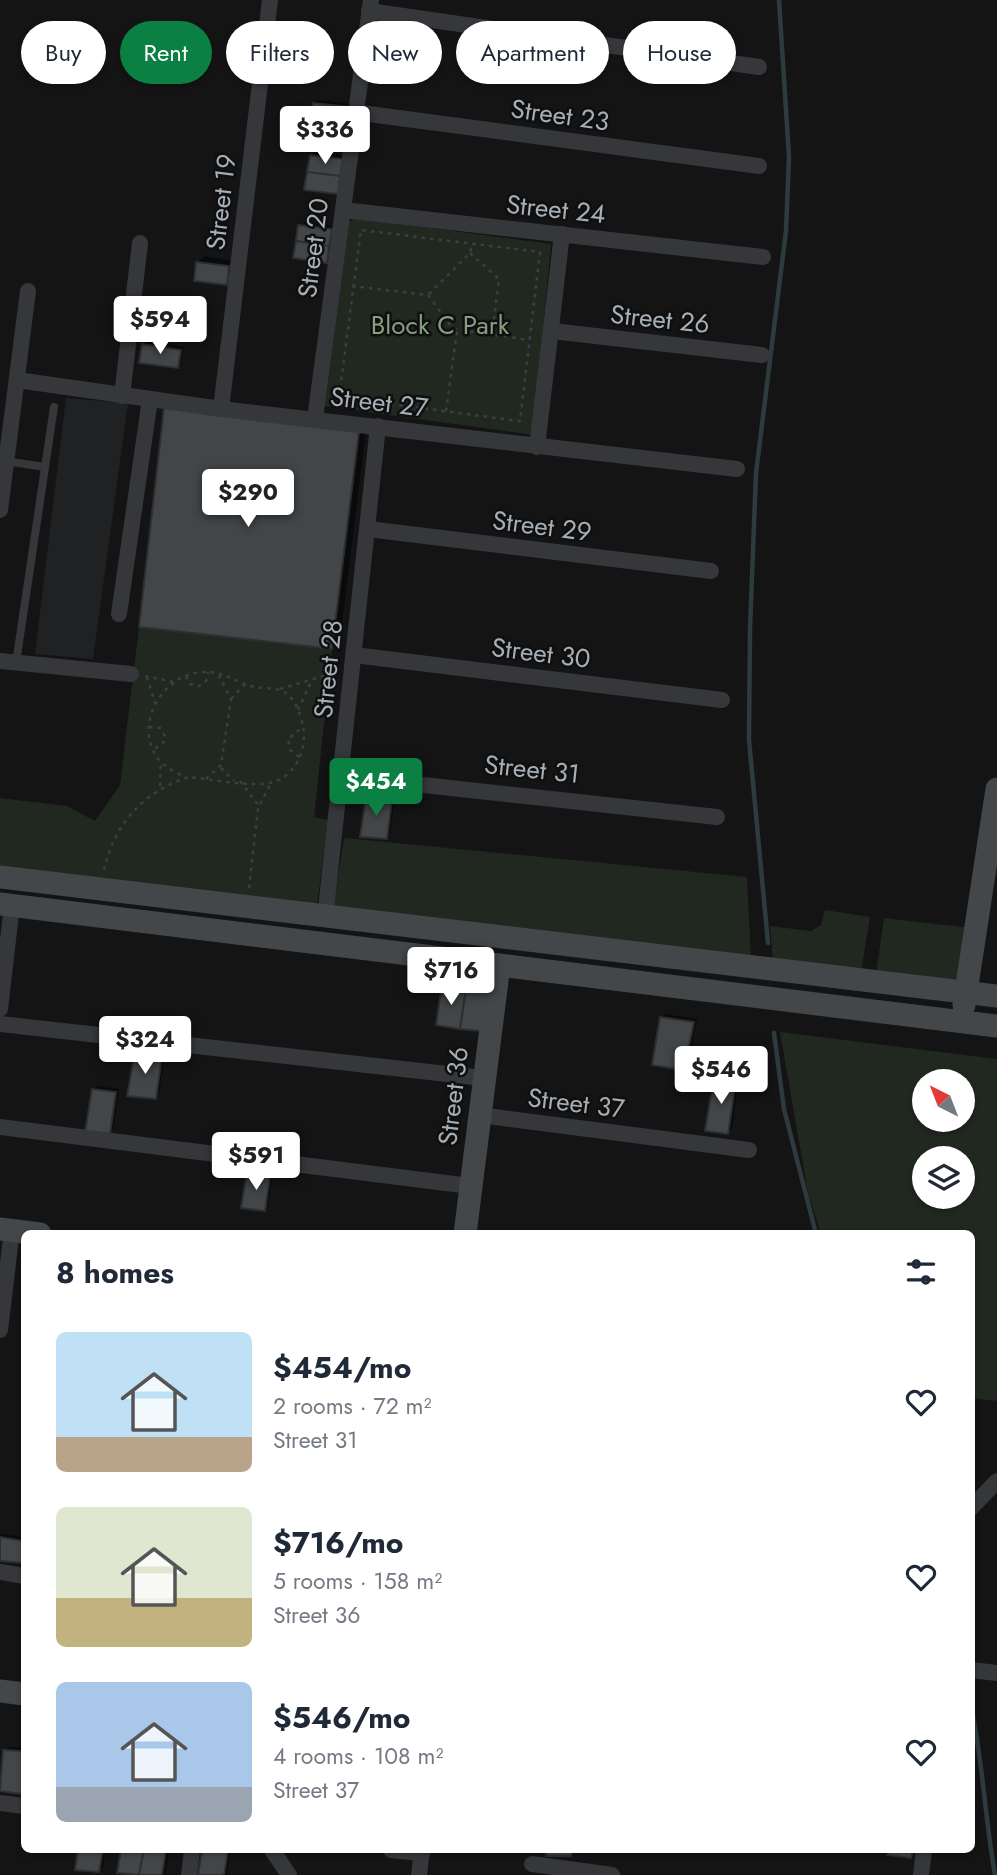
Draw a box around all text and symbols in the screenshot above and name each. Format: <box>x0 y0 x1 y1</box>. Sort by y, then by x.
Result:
chip: Buy <box>21 21 106 84</box>
chip: Rent <box>120 21 212 84</box>
chip: Filters <box>226 21 334 84</box>
chip: New <box>348 21 442 84</box>
chip: Apartment <box>456 21 609 84</box>
chip: House <box>623 21 736 84</box>
street label: Street 23 <box>508 89 612 141</box>
pin: $336 <box>284 106 366 166</box>
text: $336 <box>296 112 354 146</box>
street label: Street 19 <box>196 152 246 252</box>
street label: Street 24 <box>504 185 608 233</box>
street label: Street 20 <box>288 196 338 300</box>
street label: Street 26 <box>608 295 712 343</box>
pin: $594 <box>119 296 201 356</box>
text: $594 <box>130 302 190 336</box>
park label: Block C Park <box>371 306 510 344</box>
street label: Street 27 <box>328 377 430 427</box>
pin: $290 <box>207 470 289 529</box>
text: $290 <box>218 475 278 509</box>
street label: Street 29 <box>490 501 594 551</box>
street label: Street 28 <box>304 618 352 720</box>
street label: Street 30 <box>489 628 593 678</box>
street label: Street 31 <box>482 745 582 793</box>
pin: $454 <box>335 758 417 818</box>
text: $454 <box>345 764 407 798</box>
pin: $716 <box>410 948 492 1007</box>
text: $716 <box>423 953 479 987</box>
pin: $324 <box>104 1016 186 1076</box>
text: $324 <box>115 1022 175 1056</box>
street label: Street 36 <box>428 1045 478 1147</box>
pin: $546 <box>680 1046 762 1106</box>
text: $546 <box>691 1052 751 1086</box>
north arrow <box>912 1069 975 1132</box>
map controls <box>912 1069 975 1209</box>
street label: Street 37 <box>525 1078 627 1128</box>
pin: $591 <box>215 1132 297 1192</box>
text: $591 <box>228 1138 284 1172</box>
button: layers <box>912 1146 975 1209</box>
text: 8 homes <box>56 1251 174 1294</box>
icon: filters <box>902 1253 940 1291</box>
text: $454/mo <box>273 1346 411 1389</box>
icon: home <box>112 1360 196 1444</box>
icon: heart <box>902 1383 940 1421</box>
text: 2 rooms · 72 m² <box>273 1389 432 1423</box>
text: Street 31 <box>273 1423 358 1457</box>
text: $716/mo <box>273 1521 404 1564</box>
icon: home <box>112 1535 196 1619</box>
icon: heart <box>902 1558 940 1596</box>
text: 5 rooms · 158 m² <box>273 1564 442 1598</box>
text: Street 36 <box>273 1598 361 1632</box>
text: $546/mo <box>273 1696 410 1739</box>
icon: home <box>112 1710 196 1794</box>
icon: heart <box>902 1733 940 1771</box>
text: 4 rooms · 108 m² <box>273 1739 443 1773</box>
text: Street 37 <box>273 1773 359 1807</box>

